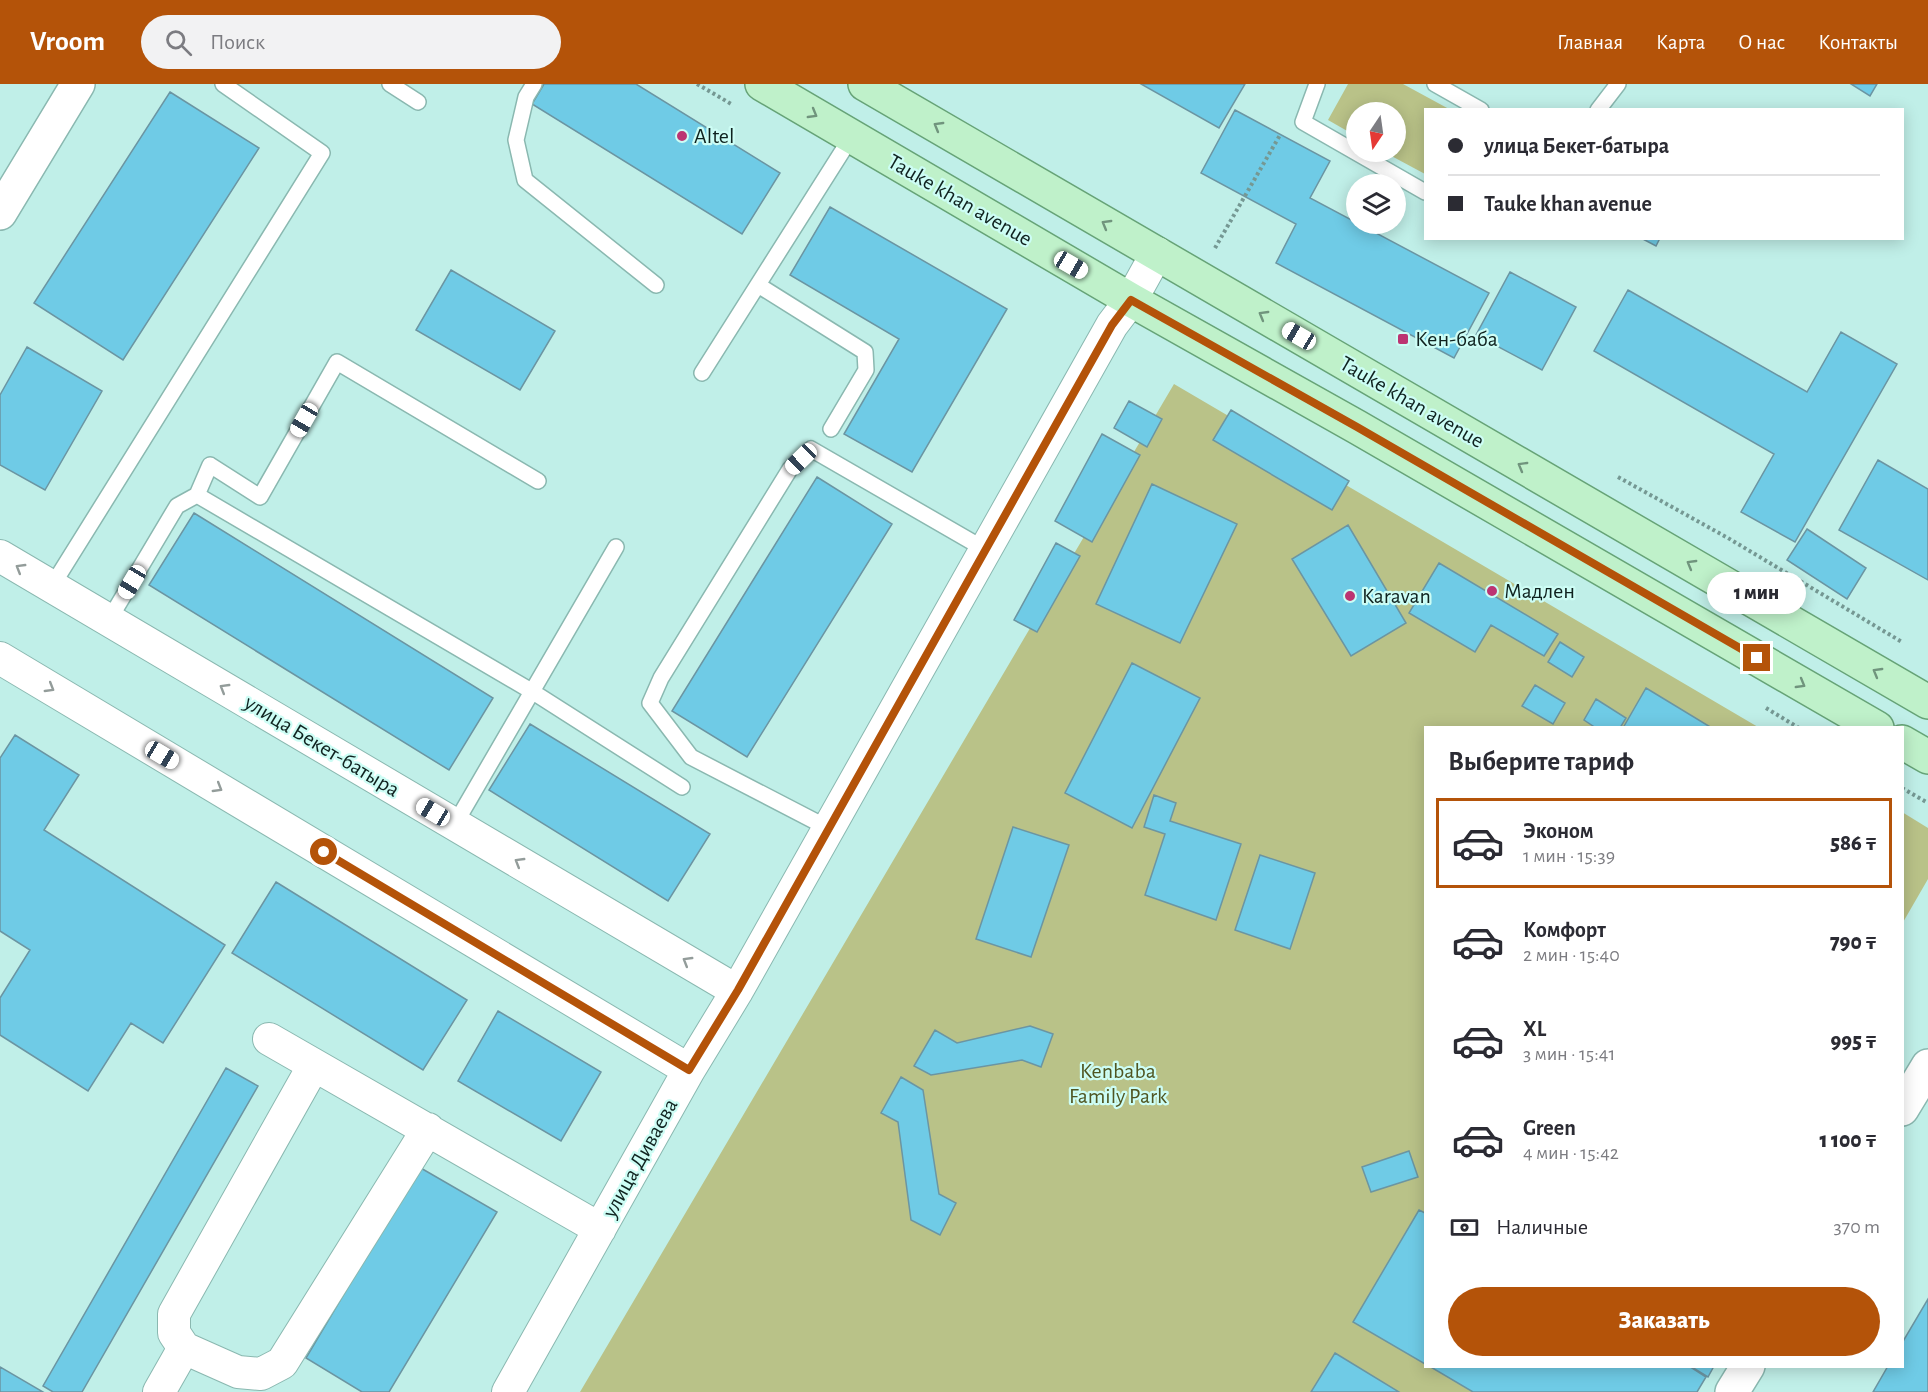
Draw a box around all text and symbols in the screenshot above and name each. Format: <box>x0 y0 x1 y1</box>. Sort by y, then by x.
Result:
search box <box>141 15 561 69</box>
icon: search <box>162 26 195 59</box>
text: Vroom <box>30 28 105 56</box>
text: Поиск <box>210 31 265 53</box>
text: Главная <box>1557 32 1623 53</box>
text: Карта <box>1656 32 1705 53</box>
text: О нас <box>1738 32 1785 53</box>
text: Контакты <box>1818 32 1898 53</box>
north arrow <box>1346 102 1406 162</box>
map controls <box>1346 102 1406 234</box>
one-way arrow <box>807 106 817 118</box>
one-way arrow <box>934 122 944 133</box>
place label: Altel <box>694 125 734 147</box>
marker: Altel <box>675 129 689 143</box>
text: улица Бекет-батыра <box>1484 135 1669 157</box>
street label: Tauke khan avenue <box>884 150 1036 250</box>
button: layers <box>1346 174 1406 234</box>
text: Tauke khan avenue <box>1484 193 1652 215</box>
one-way arrow <box>1102 220 1112 231</box>
car <box>1051 248 1091 282</box>
one-way arrow <box>1259 311 1269 322</box>
car <box>1279 319 1319 353</box>
place label: Кен-баба <box>1415 328 1498 350</box>
marker: Кен-баба <box>1396 332 1410 346</box>
street label: Tauke khan avenue <box>1336 352 1488 452</box>
car <box>287 400 321 440</box>
car <box>782 440 820 478</box>
one-way arrow <box>1518 462 1528 473</box>
one-way arrow <box>1687 560 1697 571</box>
car <box>115 562 149 602</box>
one-way arrow <box>16 563 26 575</box>
callout: 1 мин <box>1708 571 1806 613</box>
place label: Мадлен <box>1504 580 1575 602</box>
text: 1 мин <box>1734 583 1779 603</box>
marker: Мадлен <box>1485 584 1499 598</box>
place label: Karavan <box>1362 585 1431 607</box>
marker: Karavan <box>1343 589 1357 603</box>
route end <box>1743 644 1770 671</box>
one-way arrow <box>1873 668 1883 680</box>
one-way arrow <box>1795 676 1805 688</box>
one-way arrow <box>44 681 54 692</box>
one-way arrow <box>220 684 230 696</box>
street label: улица Бекет-батыра <box>240 691 403 801</box>
car <box>142 738 182 772</box>
text: Выберите тариф <box>1448 748 1634 775</box>
one-way arrow <box>212 781 222 792</box>
car <box>413 795 453 829</box>
icon: car <box>1451 816 1505 870</box>
text: Эконом <box>1523 820 1594 842</box>
text: 586 ₸ <box>1830 832 1877 854</box>
route start <box>310 838 337 865</box>
text: 1 мин · 15:39 <box>1523 846 1615 866</box>
one-way arrow <box>515 857 525 869</box>
icon: car <box>1451 915 1505 969</box>
text: Комфорт <box>1523 919 1606 941</box>
text: 790 ₸ <box>1830 931 1877 953</box>
text: 2 мин · 15:40 <box>1523 945 1620 965</box>
one-way arrow <box>683 956 693 968</box>
icon: car <box>1451 1014 1505 1068</box>
text: XL <box>1523 1018 1546 1040</box>
text: 995 ₸ <box>1831 1030 1877 1052</box>
text: 3 мин · 15:41 <box>1523 1044 1615 1064</box>
park label: Kenbaba Family Park <box>1069 1060 1167 1107</box>
street label: улица Диваева <box>598 1095 682 1222</box>
icon: car <box>1451 1113 1505 1167</box>
text: Green <box>1523 1117 1576 1139</box>
text: 1 100 ₸ <box>1820 1129 1877 1151</box>
text: 4 мин · 15:42 <box>1523 1143 1619 1163</box>
icon: cash <box>1448 1211 1481 1244</box>
text: Наличные <box>1496 1216 1588 1238</box>
text: 370 m <box>1834 1217 1880 1237</box>
button: Заказать <box>1448 1287 1880 1356</box>

